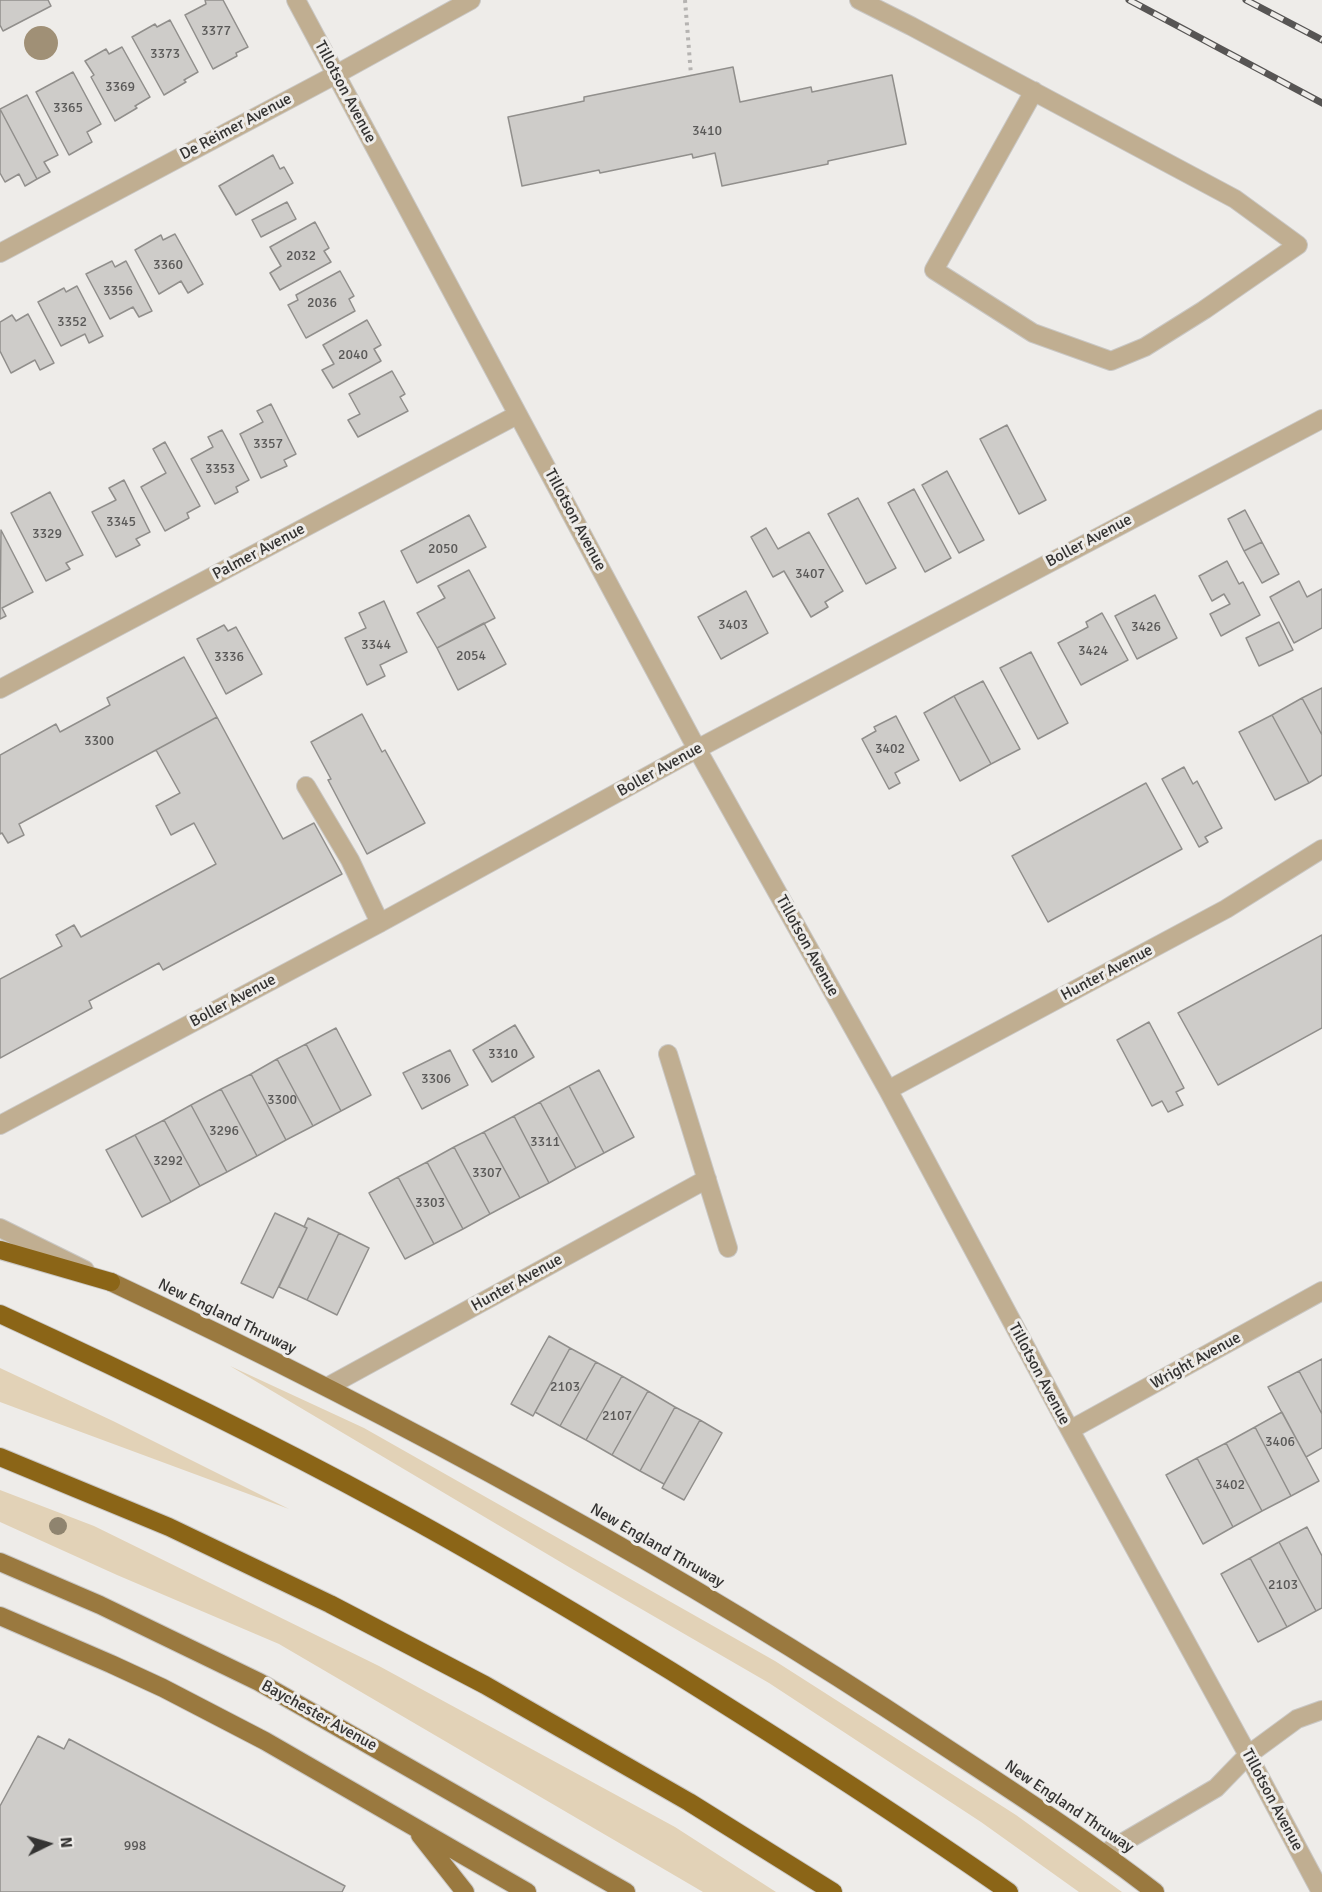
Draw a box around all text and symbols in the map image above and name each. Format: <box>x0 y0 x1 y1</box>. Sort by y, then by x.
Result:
house number: 3377 <box>201 23 231 39</box>
street label: Tillotson Avenue <box>310 38 380 146</box>
house number: 3373 <box>150 46 180 62</box>
house number: 3369 <box>105 79 135 95</box>
street label: De Reimer Avenue <box>177 89 295 165</box>
house number: 3365 <box>53 100 83 116</box>
house number: 3410 <box>692 123 722 139</box>
house number: 2032 <box>286 248 316 264</box>
house number: 3360 <box>153 257 183 273</box>
house number: 3356 <box>103 283 133 299</box>
house number: 2036 <box>307 295 337 311</box>
house number: 3352 <box>57 314 87 330</box>
house number: 2040 <box>338 347 368 363</box>
house number: 3357 <box>253 436 283 452</box>
house number: 3353 <box>205 461 235 477</box>
street label: Tillotson Avenue <box>540 466 610 574</box>
street label: Boller Avenue <box>1043 510 1135 572</box>
house number: 3345 <box>106 514 136 530</box>
street label: Palmer Avenue <box>210 520 308 584</box>
house number: 3329 <box>32 526 62 542</box>
house number: 2050 <box>428 541 458 557</box>
house number: 3407 <box>795 566 825 582</box>
house number: 3403 <box>718 617 748 633</box>
house number: 3426 <box>1131 619 1161 635</box>
house number: 3344 <box>361 637 391 653</box>
house number: 3424 <box>1078 643 1108 659</box>
house number: 2054 <box>456 648 486 664</box>
house number: 3336 <box>214 649 244 665</box>
house number: 3300 <box>84 733 114 749</box>
street label: Boller Avenue <box>614 739 706 801</box>
house number: 3402 <box>875 741 905 757</box>
street label: Tillotson Avenue <box>771 892 843 1000</box>
street label: Hunter Avenue <box>1058 941 1156 1005</box>
street label: Boller Avenue <box>187 970 279 1032</box>
house number: 3310 <box>488 1046 518 1062</box>
house number: 3306 <box>421 1071 451 1087</box>
house number: 3300 <box>267 1092 297 1108</box>
house number: 3296 <box>209 1123 239 1139</box>
house number: 3311 <box>530 1134 560 1150</box>
house number: 3292 <box>153 1153 183 1169</box>
house number: 3307 <box>472 1165 502 1181</box>
house number: 3303 <box>415 1195 445 1211</box>
street label: Hunter Avenue <box>468 1250 566 1316</box>
street label: New England Thruway <box>155 1275 299 1359</box>
street label: Tillotson Avenue <box>1004 1320 1074 1428</box>
street label: Wright Avenue <box>1148 1328 1244 1394</box>
house number: 2103 <box>550 1379 580 1395</box>
house number: 2107 <box>602 1408 632 1424</box>
house number: 3406 <box>1265 1434 1295 1450</box>
house number: 3402 <box>1215 1477 1245 1493</box>
street label: New England Thruway <box>587 1500 727 1592</box>
house number: 2103 <box>1268 1577 1298 1593</box>
street label: Baychester Avenue <box>258 1676 380 1756</box>
street label: Tillotson Avenue <box>1237 1746 1307 1854</box>
street label: New England Thruway <box>1001 1757 1137 1857</box>
north arrow <box>18 1814 78 1874</box>
text: N <box>55 1836 76 1849</box>
house number: 998 <box>124 1838 146 1854</box>

